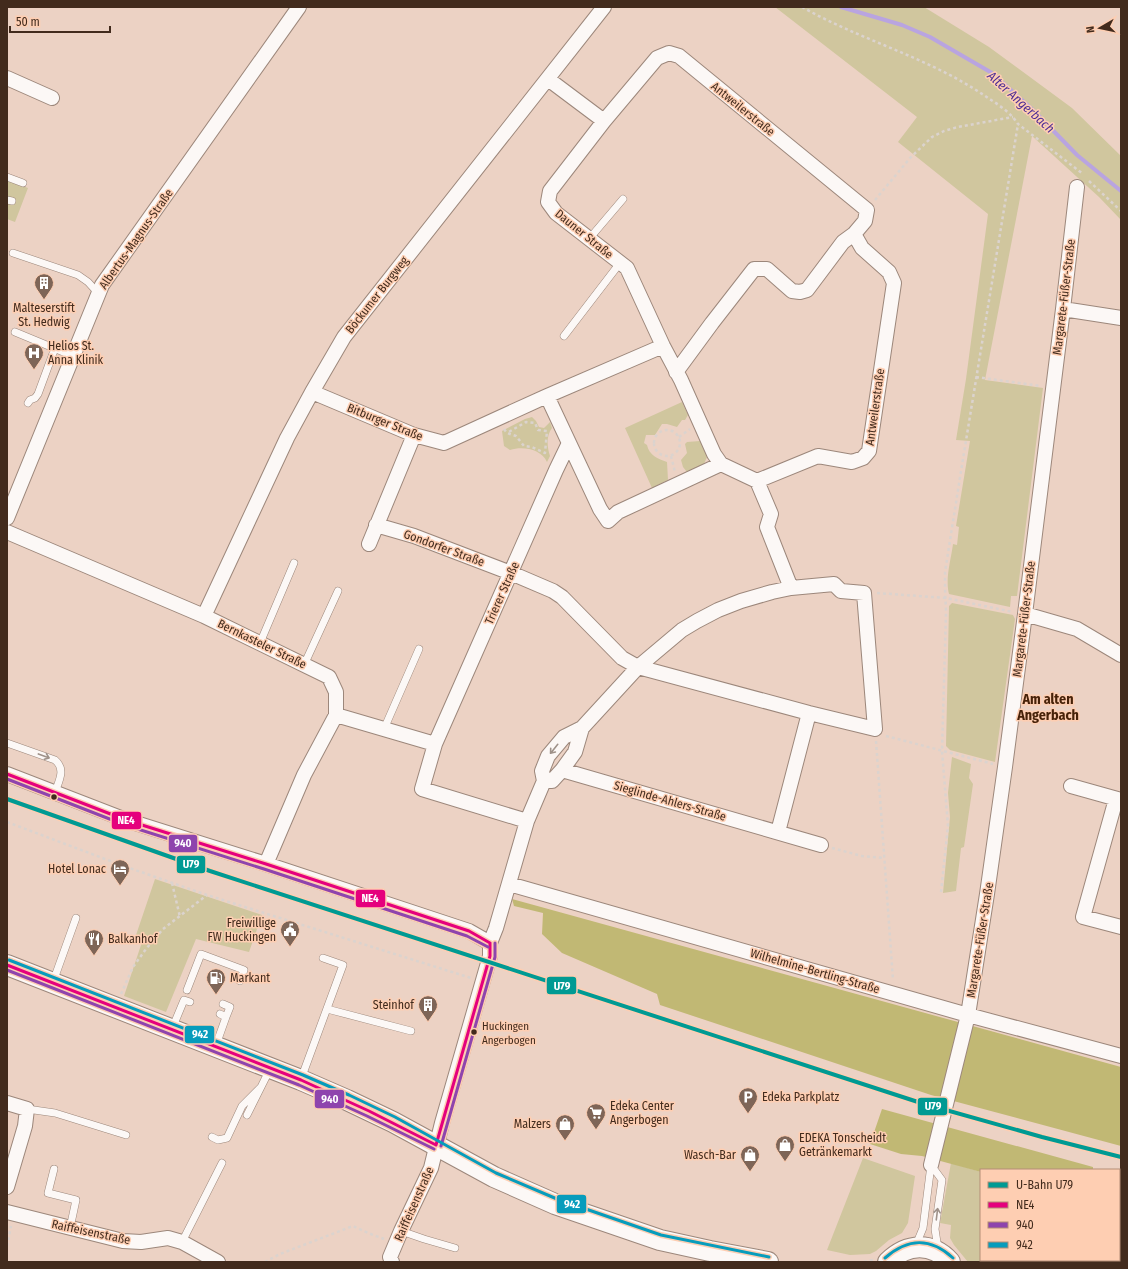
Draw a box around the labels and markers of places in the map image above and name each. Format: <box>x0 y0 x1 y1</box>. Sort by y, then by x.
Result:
building icon: Malteserstift St. Hedwig <box>33 272 55 300</box>
place label: Malteserstift St. Hedwig <box>13 301 75 329</box>
place label: Helios St. Anna Klinik <box>48 339 104 367</box>
hospital icon: Helios St. Anna Klinik <box>23 342 45 370</box>
unlabelled marker <box>49 792 59 802</box>
hotel icon: Hotel Lonac <box>109 858 131 886</box>
place label: Hotel Lonac <box>48 862 106 876</box>
place label: Freiwillige FW Huckingen <box>208 916 276 944</box>
public building icon: Freiwillige FW Huckingen <box>279 919 301 947</box>
restaurant icon: Balkanhof <box>83 928 105 956</box>
place label: Balkanhof <box>108 932 159 946</box>
fuel station icon: Markant <box>205 967 227 995</box>
place label: Markant <box>230 971 270 985</box>
building icon: Steinhof <box>417 994 439 1022</box>
place label: Steinhof <box>373 998 415 1012</box>
place label: Huckingen Angerbogen <box>482 1020 536 1047</box>
marker: Huckingen Angerbogen <box>469 1027 479 1037</box>
parking icon: Edeka Parkplatz <box>737 1086 759 1114</box>
place label: Edeka Parkplatz <box>762 1090 839 1104</box>
place label: Edeka Center Angerbogen <box>610 1099 675 1127</box>
supermarket icon: Edeka Center Angerbogen <box>585 1102 607 1130</box>
shop icon: Malzers <box>554 1113 576 1141</box>
place label: Malzers <box>514 1117 551 1131</box>
place label: EDEKA Tonscheidt Getränkemarkt <box>799 1131 886 1159</box>
shop icon: EDEKA Tonscheidt Getränkemarkt <box>774 1134 796 1162</box>
shop icon: Wasch-Bar <box>739 1144 761 1172</box>
place label: Wasch-Bar <box>684 1148 737 1162</box>

